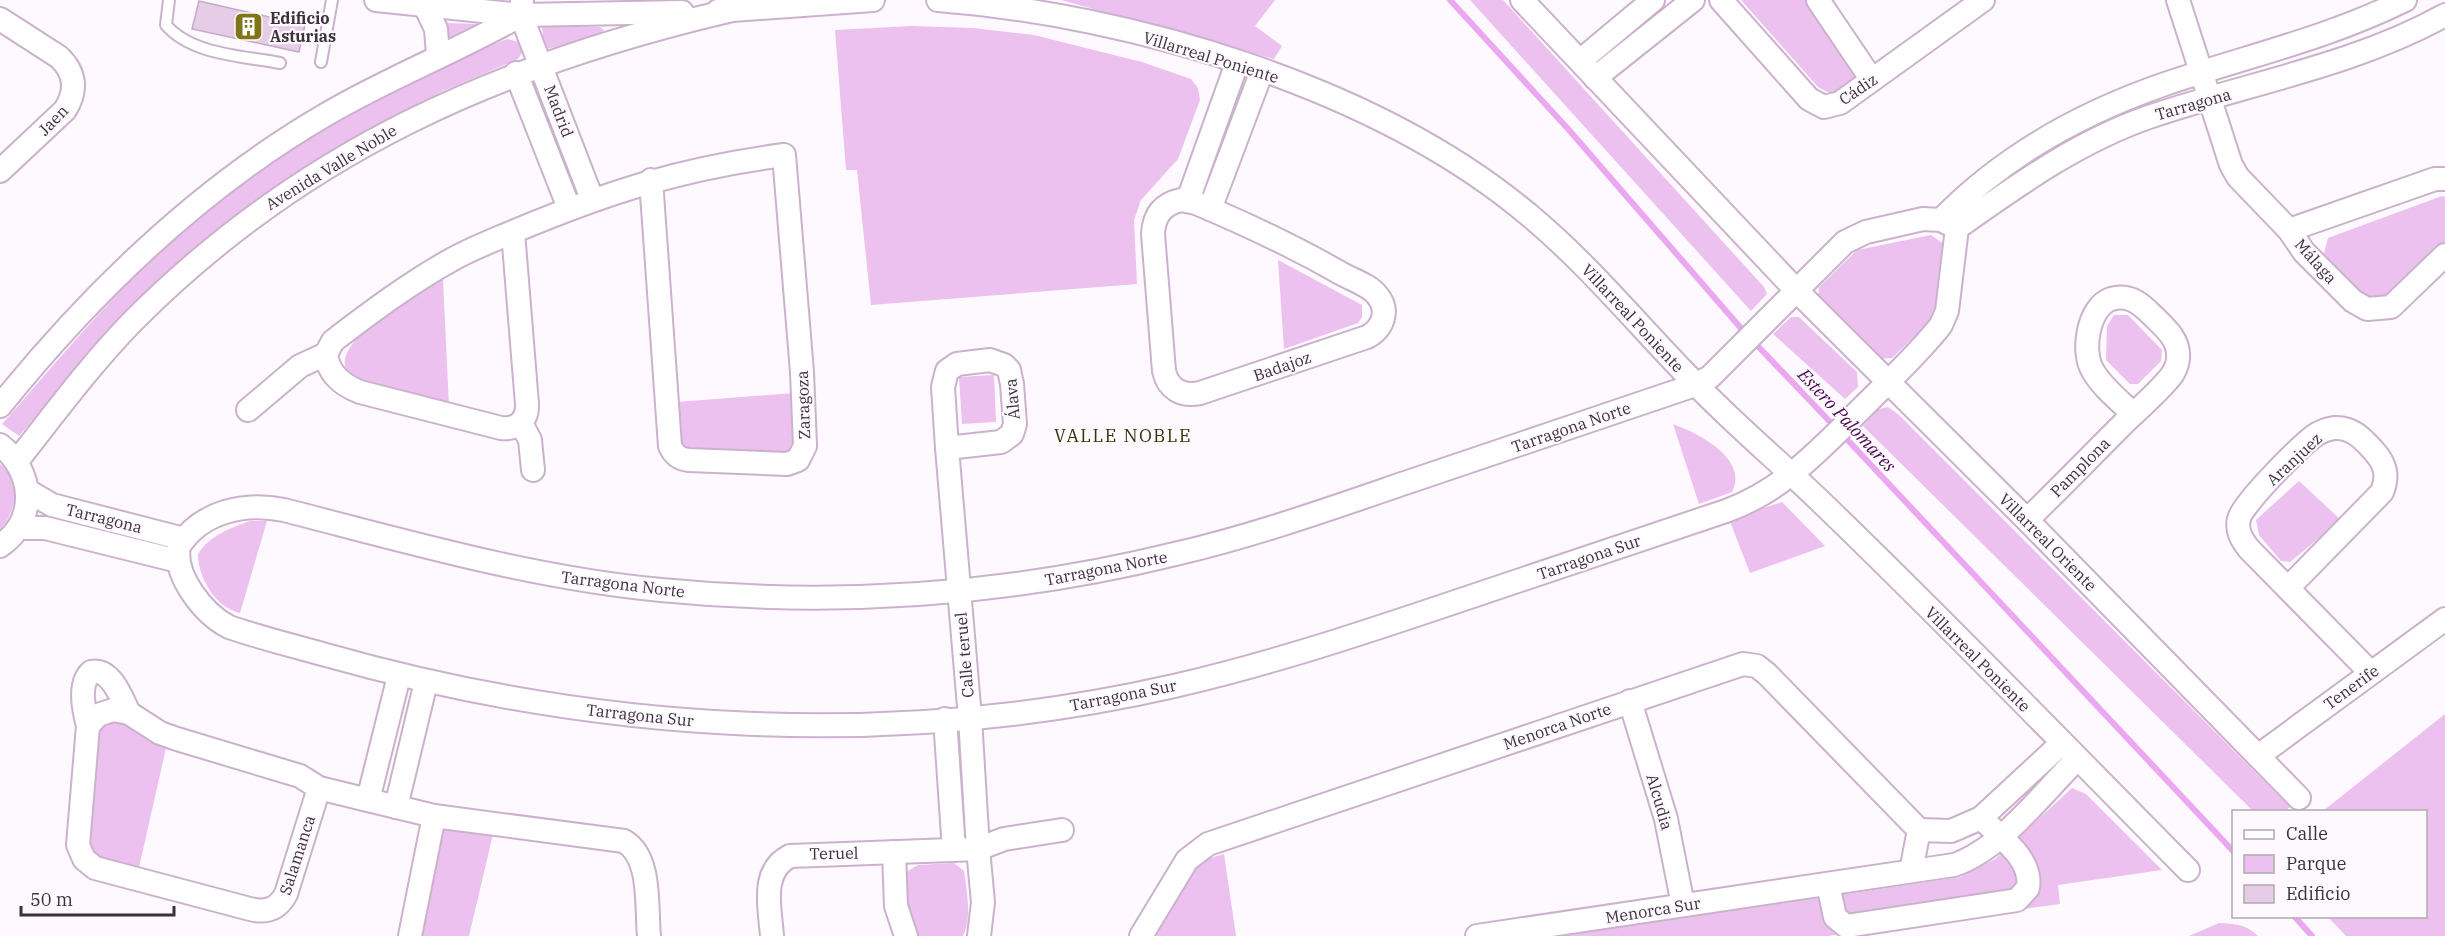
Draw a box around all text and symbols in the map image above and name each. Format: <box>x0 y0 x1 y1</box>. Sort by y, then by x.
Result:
place label: Edificio Asturias <box>270 8 336 46</box>
building icon: Edificio Asturias <box>233 11 265 43</box>
street label: Villarreal Poniente <box>1141 27 1281 87</box>
street label: Cádiz <box>1835 69 1881 109</box>
street label: Madrid <box>540 82 578 140</box>
street label: Tarragona <box>2153 84 2233 124</box>
street label: Jaen <box>34 101 72 139</box>
street label: Avenida Valle Noble <box>262 120 400 214</box>
street label: Málaga <box>2291 234 2342 288</box>
street label: Villarreal Poniente <box>1578 260 1688 376</box>
street label: Badajoz <box>1250 347 1314 385</box>
water label: Estero Palomares <box>1792 363 1901 477</box>
street label: Zaragoza <box>792 370 814 440</box>
street label: Álava <box>999 377 1024 420</box>
street label: Tarragona Norte <box>1509 397 1633 457</box>
district label: VALLE NOBLE <box>1054 424 1192 447</box>
street label: Aranjuez <box>2262 428 2326 490</box>
street label: Pamplona <box>2046 433 2114 501</box>
street label: Villarreal Oriente <box>1995 489 2101 595</box>
street label: Tarragona <box>64 499 144 537</box>
street label: Tarragona Sur <box>1535 530 1643 584</box>
street label: Tarragona Norte <box>1043 546 1169 590</box>
street label: Tarragona Norte <box>560 566 686 602</box>
street label: Villarreal Poniente <box>1921 602 2035 716</box>
street label: Calle teruel <box>950 611 978 699</box>
street label: Tenerife <box>2320 660 2382 714</box>
street label: Tarragona Sur <box>1068 675 1178 715</box>
street label: Menorca Norte <box>1501 698 1613 754</box>
street label: Tarragona Sur <box>585 699 695 731</box>
street label: Alcudia <box>1642 772 1678 833</box>
legend <box>2232 810 2427 918</box>
street label: Salamanca <box>275 812 319 897</box>
text: Calle <box>2286 822 2328 845</box>
street label: Teruel <box>809 843 859 863</box>
text: Parque <box>2286 852 2346 875</box>
scale bar <box>21 879 174 917</box>
text: Edificio <box>2286 882 2350 905</box>
text: 50 m <box>30 888 73 911</box>
street label: Menorca Sur <box>1604 893 1702 927</box>

